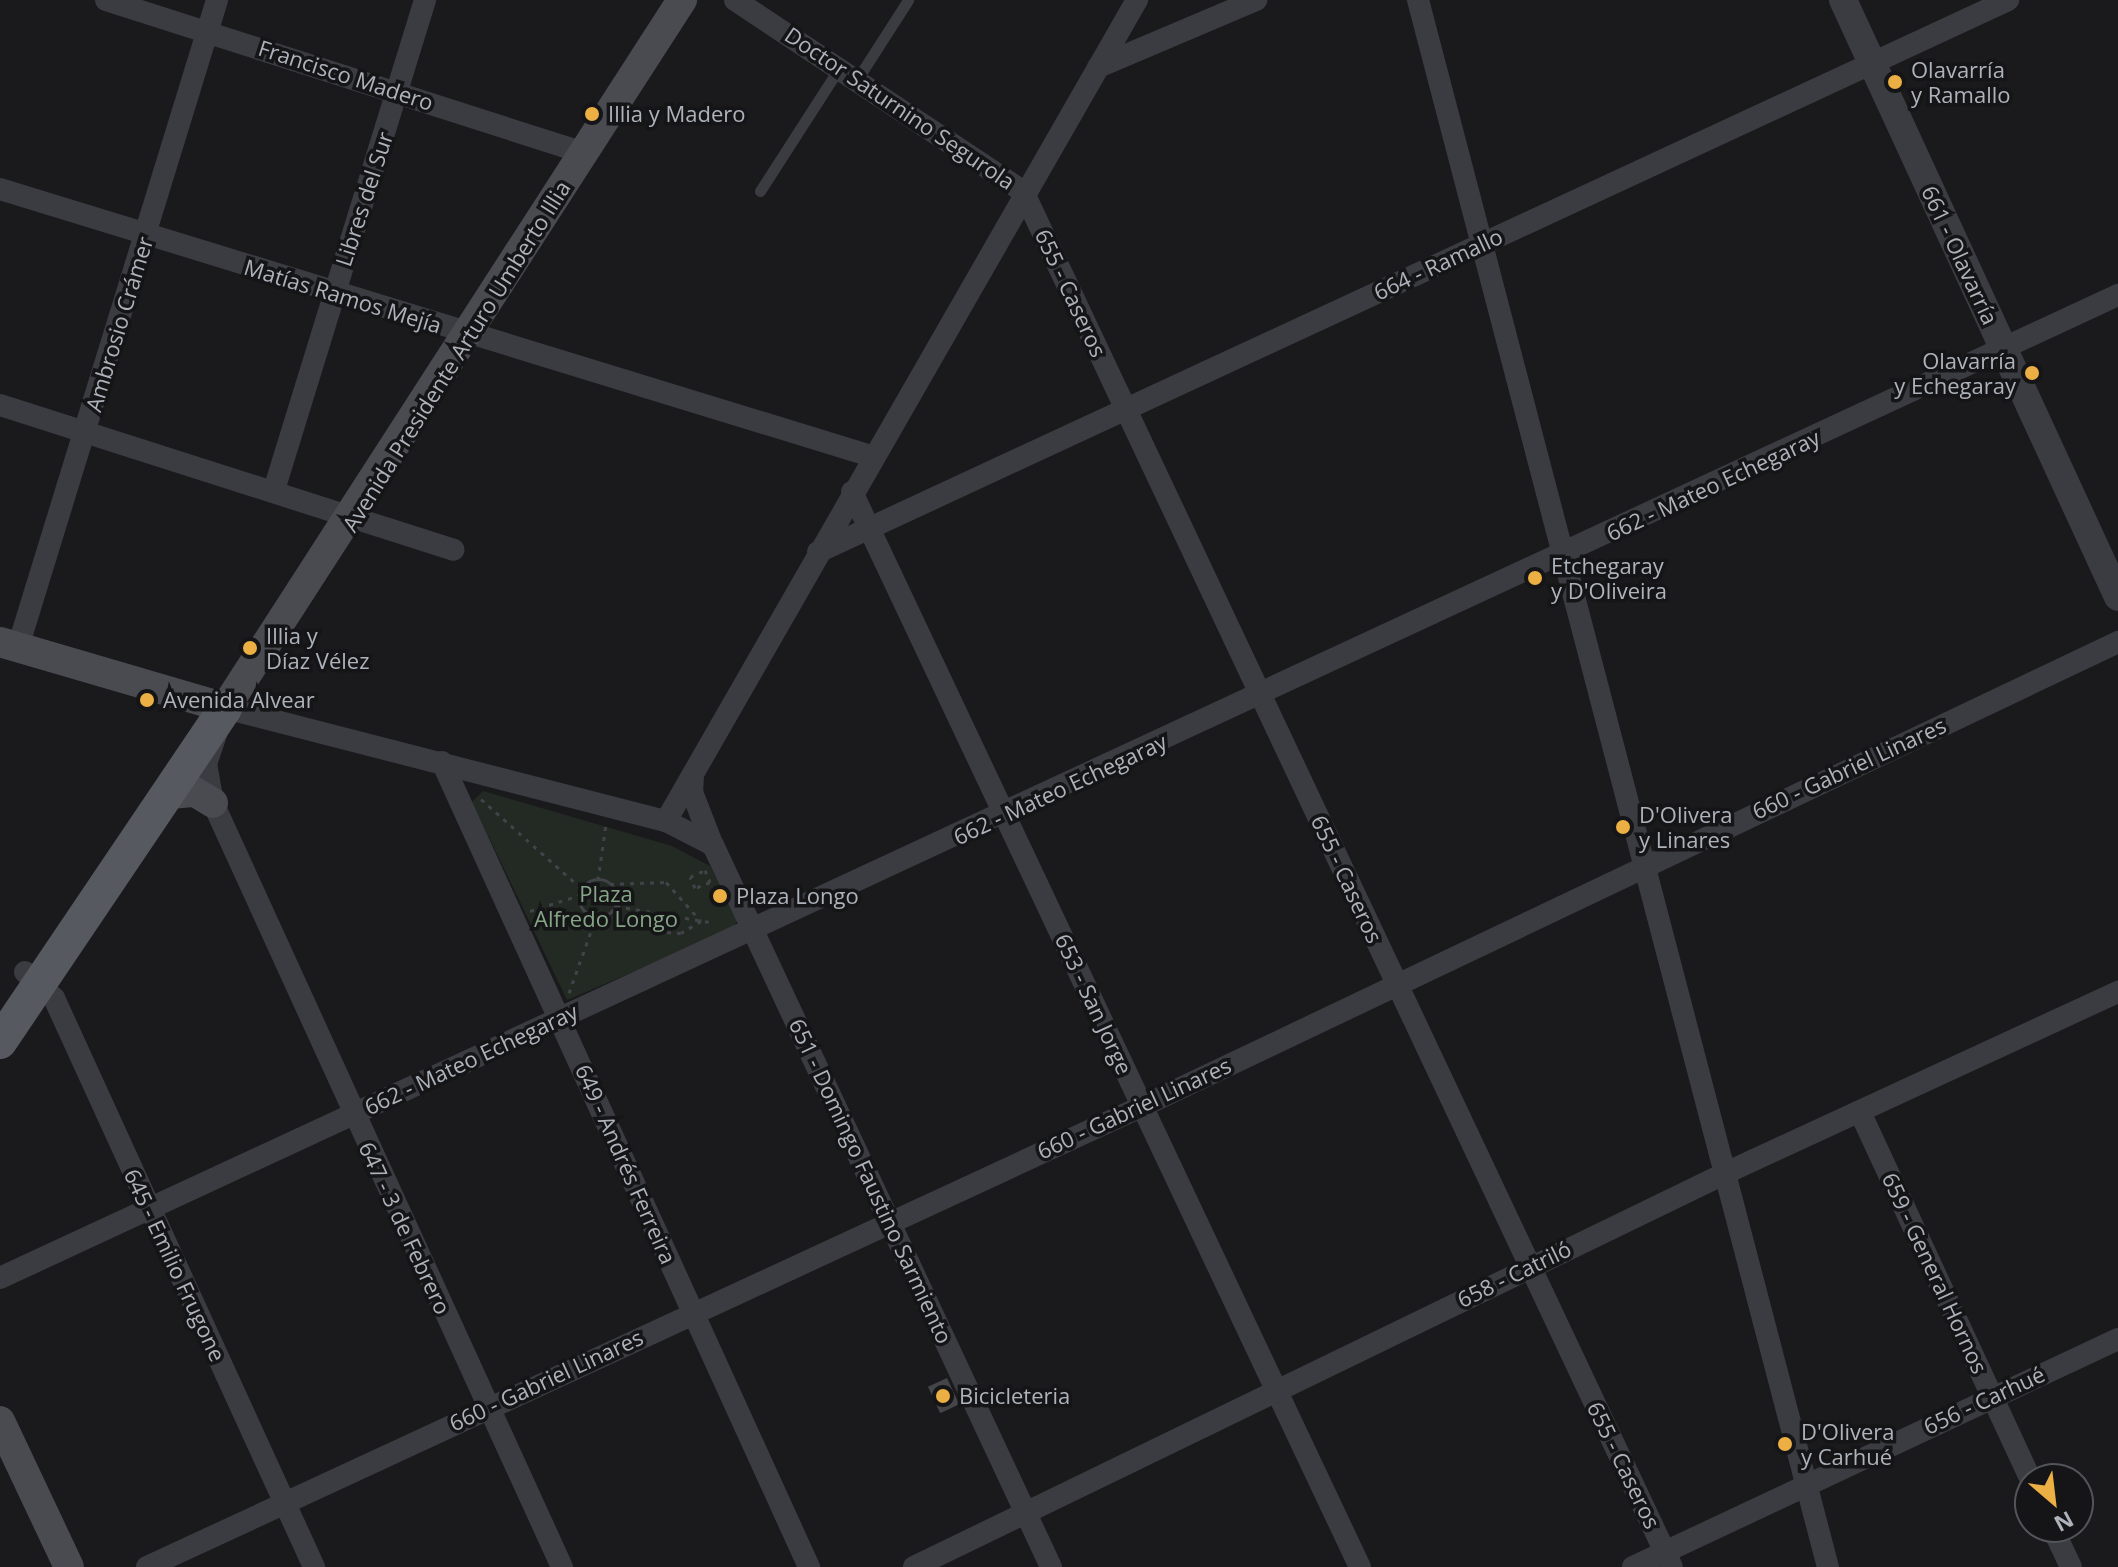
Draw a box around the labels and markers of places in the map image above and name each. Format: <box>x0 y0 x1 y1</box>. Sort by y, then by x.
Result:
place label: Olavarría y Ramallo <box>1911 56 2010 108</box>
marker: Olavarría y Ramallo <box>1886 73 1904 91</box>
place label: Illia y Madero <box>608 101 746 127</box>
marker: Illia y Madero <box>583 105 601 123</box>
place label: Olavarría y Echegaray <box>1894 347 2016 398</box>
marker: Olavarría y Echegaray <box>2023 364 2041 382</box>
place label: Etchegaray y D'Oliveira <box>1551 552 1667 604</box>
marker: Etchegaray y D'Oliveira <box>1526 569 1544 587</box>
place label: Illia y Díaz Vélez <box>266 622 369 674</box>
marker: Illia y Díaz Vélez <box>241 639 259 657</box>
place label: Avenida Alvear <box>163 687 315 713</box>
marker: Avenida Alvear <box>138 691 156 709</box>
place label: D'Olivera y Linares <box>1639 801 1733 852</box>
marker: D'Olivera y Linares <box>1614 818 1632 836</box>
place label: Plaza Longo <box>736 883 859 909</box>
marker: Plaza Longo <box>711 887 729 905</box>
place label: Bicicleteria <box>959 1383 1070 1409</box>
marker: Bicicleteria <box>934 1387 952 1405</box>
place label: D'Olivera y Carhué <box>1801 1418 1895 1470</box>
marker: D'Olivera y Carhué <box>1776 1435 1794 1453</box>

